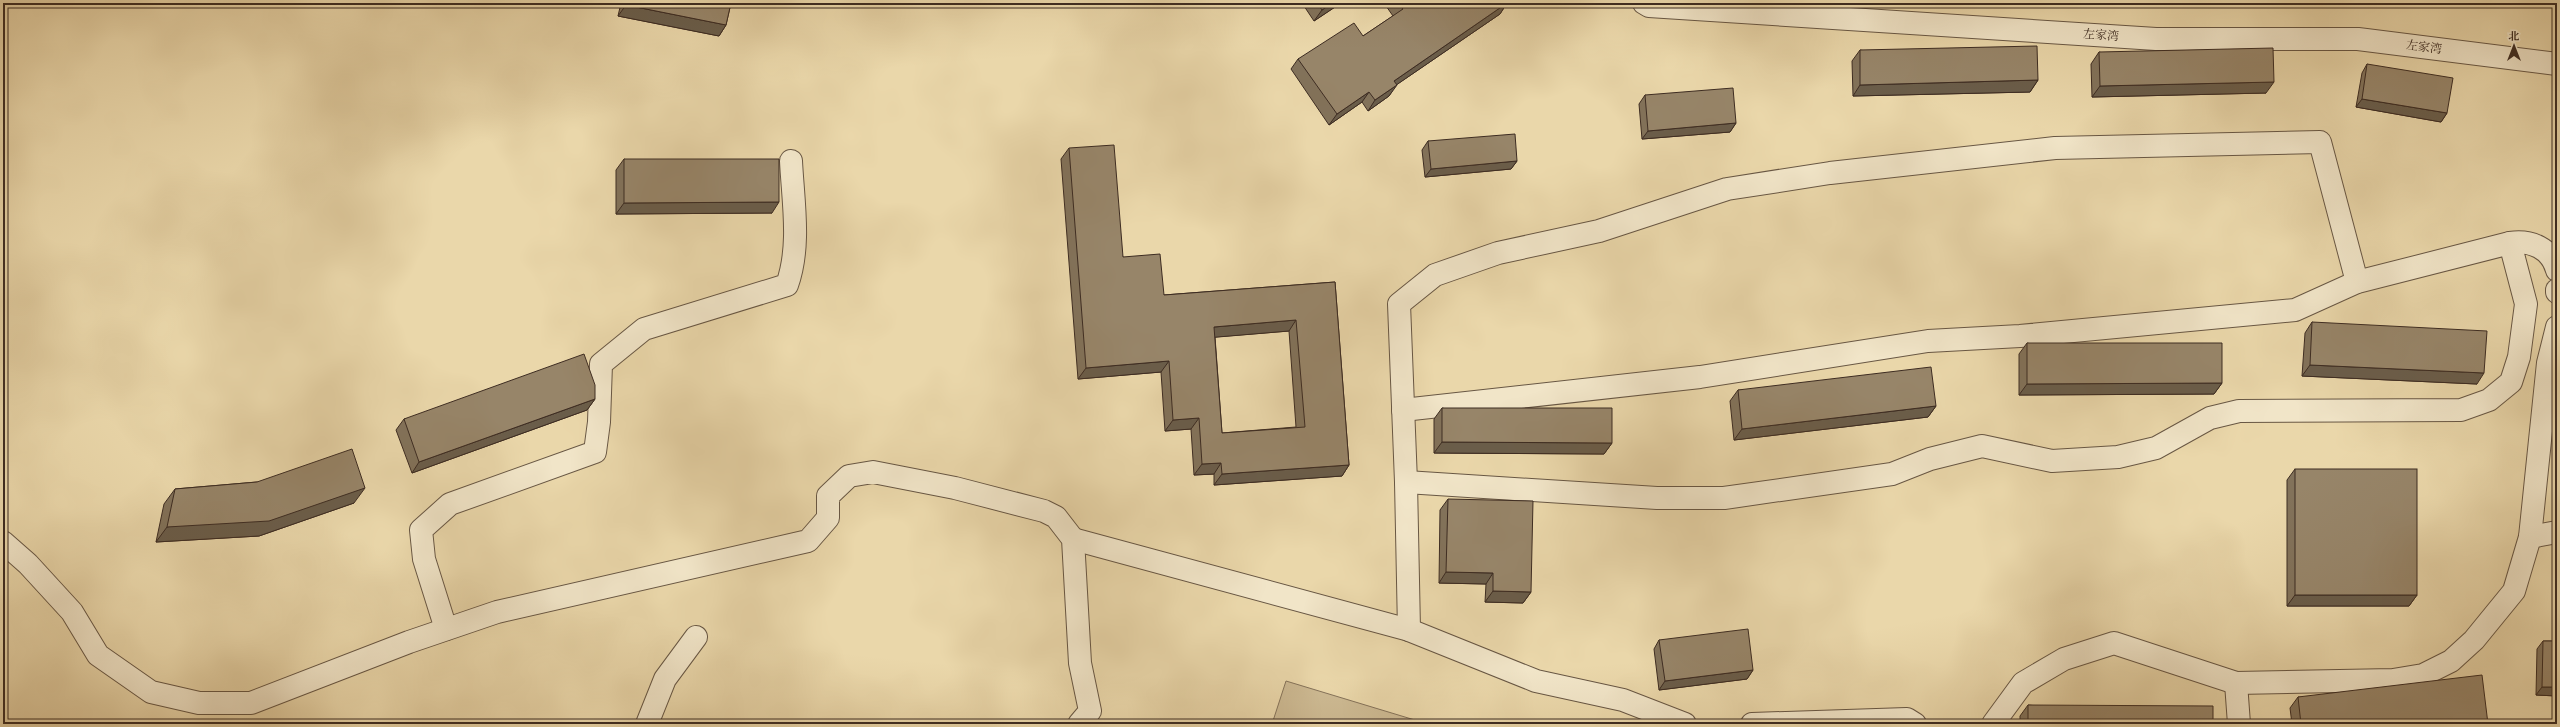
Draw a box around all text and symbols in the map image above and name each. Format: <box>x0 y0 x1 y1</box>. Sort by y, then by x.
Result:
north arrow <box>2494 26 2534 66</box>
street label: 左家湾 <box>2082 27 2119 45</box>
text: 北 <box>2509 30 2520 45</box>
street label: 左家湾 <box>2405 38 2443 58</box>

